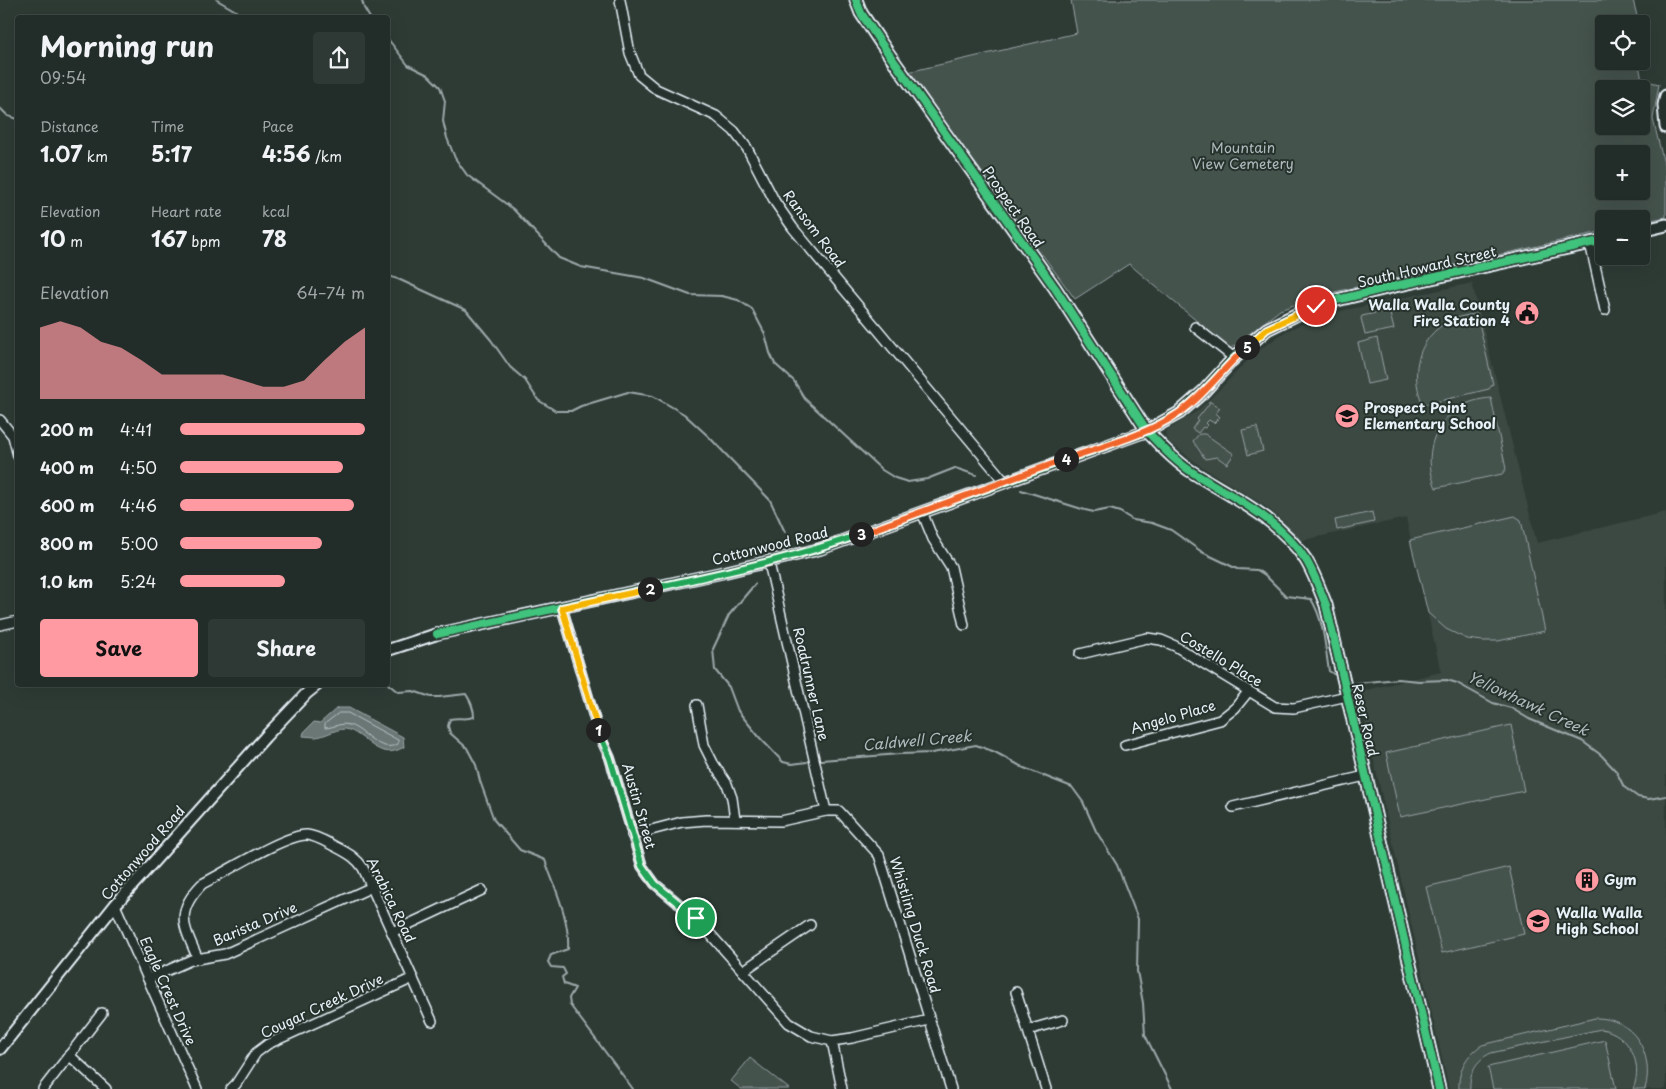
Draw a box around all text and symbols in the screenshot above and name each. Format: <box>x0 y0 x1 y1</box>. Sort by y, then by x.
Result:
map controls <box>1595 15 1650 265</box>
button: locate <box>1595 15 1650 70</box>
text: Morning run <box>40 24 214 67</box>
button: share <box>313 32 365 84</box>
text: 09:54 <box>40 65 86 89</box>
button: layers <box>1595 80 1650 135</box>
text: Distance <box>40 116 99 137</box>
text: Time <box>151 116 184 137</box>
text: Pace <box>262 116 294 137</box>
text: 1.07 <box>40 137 82 169</box>
text: 5:17 <box>151 137 192 169</box>
text: 4:56 <box>262 137 311 169</box>
park label: Mountain View Cemetery <box>1192 137 1294 174</box>
button: + <box>1595 145 1650 200</box>
text: km <box>82 146 108 167</box>
text: /km <box>311 146 342 167</box>
street label: Prospect Road <box>977 162 1049 252</box>
street label: Ransom Road <box>778 185 851 272</box>
text: Elevation <box>40 201 100 222</box>
text: Heart rate <box>151 201 222 222</box>
text: kcal <box>262 201 290 222</box>
button: − <box>1595 210 1650 265</box>
text: 10 <box>40 222 66 254</box>
text: 167 <box>151 222 187 254</box>
text: 78 <box>262 222 287 254</box>
text: m <box>66 231 83 252</box>
text: bpm <box>187 231 221 252</box>
street label: South Howard Street <box>1356 240 1499 293</box>
text: Elevation <box>40 280 109 304</box>
text: 64–74 m <box>296 280 365 304</box>
pin <box>1295 285 1337 327</box>
icon: check <box>1302 292 1330 320</box>
place label: Walla Walla County Fire Station 4 <box>1368 294 1510 331</box>
public building icon: Walla Walla County Fire Station 4 <box>1514 300 1540 326</box>
pin: 5 <box>1234 334 1260 360</box>
text: 5 <box>1243 337 1252 358</box>
place label: Prospect Point Elementary School <box>1364 397 1496 434</box>
school or university icon: Prospect Point Elementary School <box>1334 403 1360 429</box>
text: 200 m <box>40 417 94 441</box>
text: 4:41 <box>120 417 152 441</box>
pin: 4 <box>1054 446 1078 472</box>
text: 4 <box>1062 449 1071 470</box>
text: 400 m <box>40 455 94 479</box>
text: 4:50 <box>120 455 157 479</box>
text: 600 m <box>40 493 94 517</box>
text: 4:46 <box>120 493 157 517</box>
street label: Cottonwood Road <box>710 521 830 570</box>
pin: 3 <box>848 522 874 546</box>
text: 3 <box>857 524 866 545</box>
text: 800 m <box>40 531 93 555</box>
text: 5:00 <box>120 531 158 555</box>
text: 1.0 km <box>40 569 93 593</box>
text: 5:24 <box>120 569 156 593</box>
pin: 2 <box>638 576 662 602</box>
text: 2 <box>646 579 655 600</box>
button: Save <box>40 619 198 677</box>
button: Share <box>208 619 365 677</box>
street label: Roadrunner Lane <box>788 625 835 743</box>
street label: Costello Place <box>1176 626 1267 692</box>
water label: Yellowhawk Creek <box>1464 664 1594 741</box>
street label: Reser Road <box>1347 681 1384 759</box>
street label: Angelo Place <box>1128 694 1218 739</box>
pin: 1 <box>586 718 610 742</box>
text: 1 <box>595 720 602 741</box>
water label: Caldwell Creek <box>861 723 973 756</box>
street label: Austin Street <box>617 760 662 852</box>
street label: Cottonwood Road <box>96 801 190 904</box>
street label: Arabica Road <box>362 854 421 946</box>
street label: Whistling Duck Road <box>885 854 946 996</box>
building icon: Gym <box>1574 867 1600 893</box>
place label: Gym <box>1604 869 1637 890</box>
street label: Barista Drive <box>209 896 301 951</box>
pin <box>675 897 717 939</box>
place label: Walla Walla High School <box>1556 902 1643 939</box>
icon: arrive <box>682 904 710 932</box>
school or university icon: Walla Walla High School <box>1525 908 1551 934</box>
street label: Eagle Crest Drive <box>135 933 202 1049</box>
street label: Cougar Creek Drive <box>257 968 387 1043</box>

